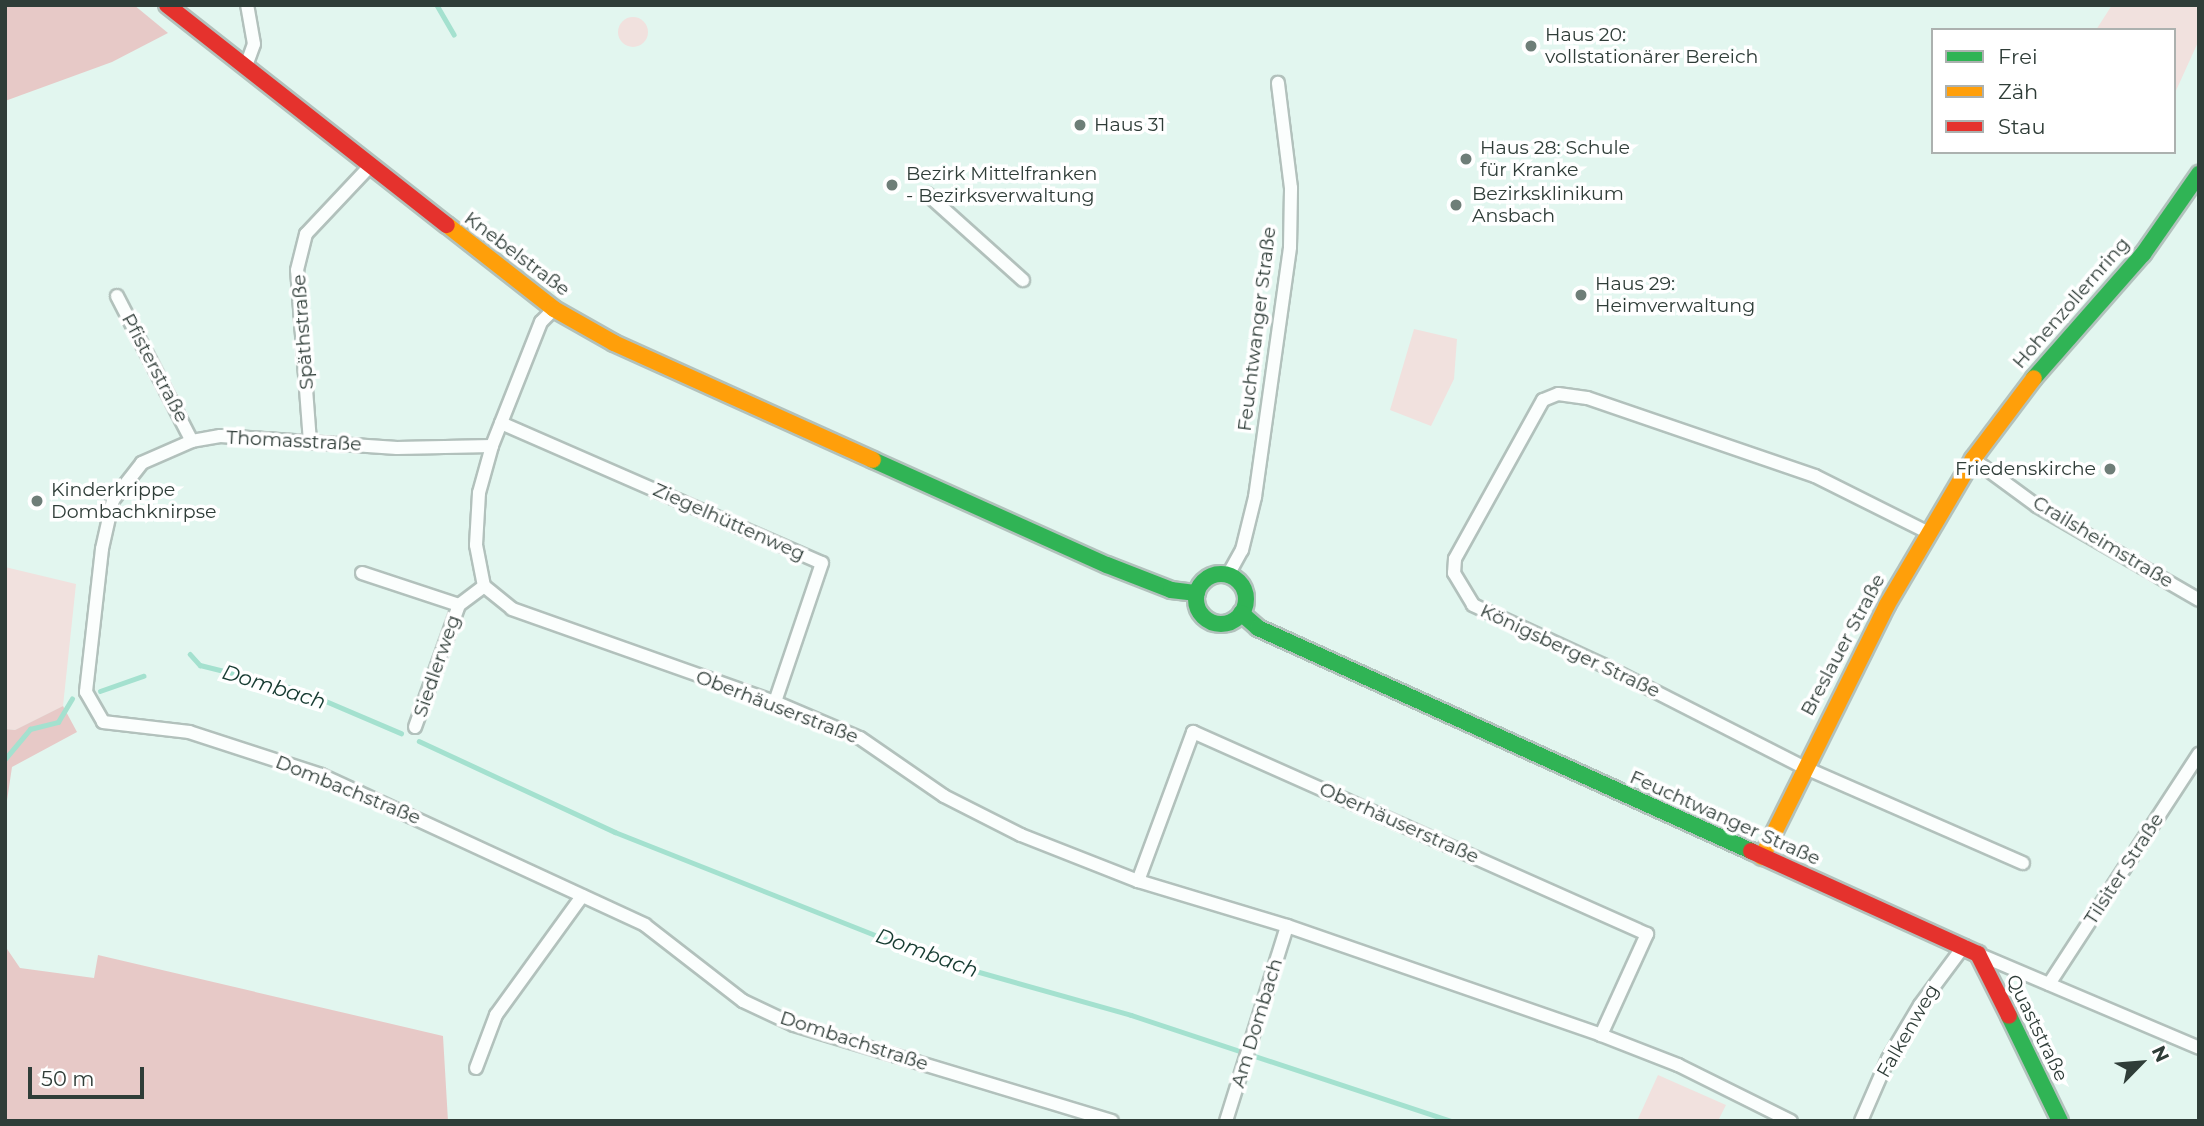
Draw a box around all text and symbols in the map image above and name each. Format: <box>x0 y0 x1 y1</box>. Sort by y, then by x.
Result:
place label: Haus 20: vollstationärer Bereich <box>1545 24 1758 68</box>
legend <box>1931 28 2176 154</box>
marker: Haus 20: vollstationärer Bereich <box>1523 38 1539 54</box>
text: Frei <box>1998 44 2038 69</box>
text: Zäh <box>1998 79 2038 104</box>
place label: Haus 31 <box>1094 114 1165 136</box>
text: Stau <box>1998 114 2046 139</box>
marker: Haus 31 <box>1072 117 1088 133</box>
place label: Haus 28: Schule für Kranke <box>1480 137 1630 181</box>
marker: Haus 28: Schule für Kranke <box>1458 151 1474 167</box>
place label: Bezirk Mittelfranken - Bezirksverwaltung <box>906 163 1097 207</box>
marker: Bezirk Mittelfranken - Bezirksverwaltung <box>884 177 900 193</box>
place label: Bezirksklinikum Ansbach <box>1472 183 1624 227</box>
marker: Bezirksklinikum Ansbach <box>1446 195 1466 215</box>
street label: Knebelstraße <box>460 207 574 301</box>
street label: Feuchtwanger Straße <box>1233 225 1281 433</box>
street label: Hohenzollernring <box>2008 233 2134 373</box>
place label: Haus 29: Heimverwaltung <box>1595 273 1755 317</box>
street label: Späthstraße <box>288 274 318 390</box>
marker: Haus 29: Heimverwaltung <box>1573 287 1589 303</box>
street label: Pfisterstraße <box>117 310 193 426</box>
street label: Thomasstraße <box>226 426 362 456</box>
place label: Friedenskirche <box>1955 458 2096 480</box>
marker: Friedenskirche <box>2102 461 2118 477</box>
street label: Ziegelhüttenweg <box>649 478 809 566</box>
place label: Kinderkrippe Dombachknirpse <box>51 479 216 523</box>
street label: Crailsheimstraße <box>2029 491 2177 593</box>
marker: Kinderkrippe Dombachknirpse <box>29 493 45 509</box>
street label: Breslauer Straße <box>1796 570 1890 720</box>
street label: Königsberger Straße <box>1477 599 1663 703</box>
street label: Siedlerweg <box>409 612 465 720</box>
water label: Dombach <box>219 659 329 715</box>
street label: Oberhäuserstraße <box>693 666 861 748</box>
street label: Dombachstraße <box>272 751 424 829</box>
street label: Feuchtwanger Straße <box>1626 766 1824 870</box>
street label: Oberhäuserstraße <box>1316 778 1482 868</box>
street label: Tilsiter Straße <box>2079 809 2169 929</box>
water label: Dombach <box>872 923 982 983</box>
street label: Am Dombach <box>1227 956 1287 1090</box>
street label: Quaststraße <box>2001 971 2073 1085</box>
street label: Falkenweg <box>1872 980 1944 1082</box>
street label: Dombachstraße <box>777 1006 931 1076</box>
north arrow <box>2106 1028 2176 1098</box>
text: N <box>2147 1042 2174 1066</box>
scale bar <box>32 1052 147 1096</box>
text: 50 m <box>41 1066 95 1091</box>

